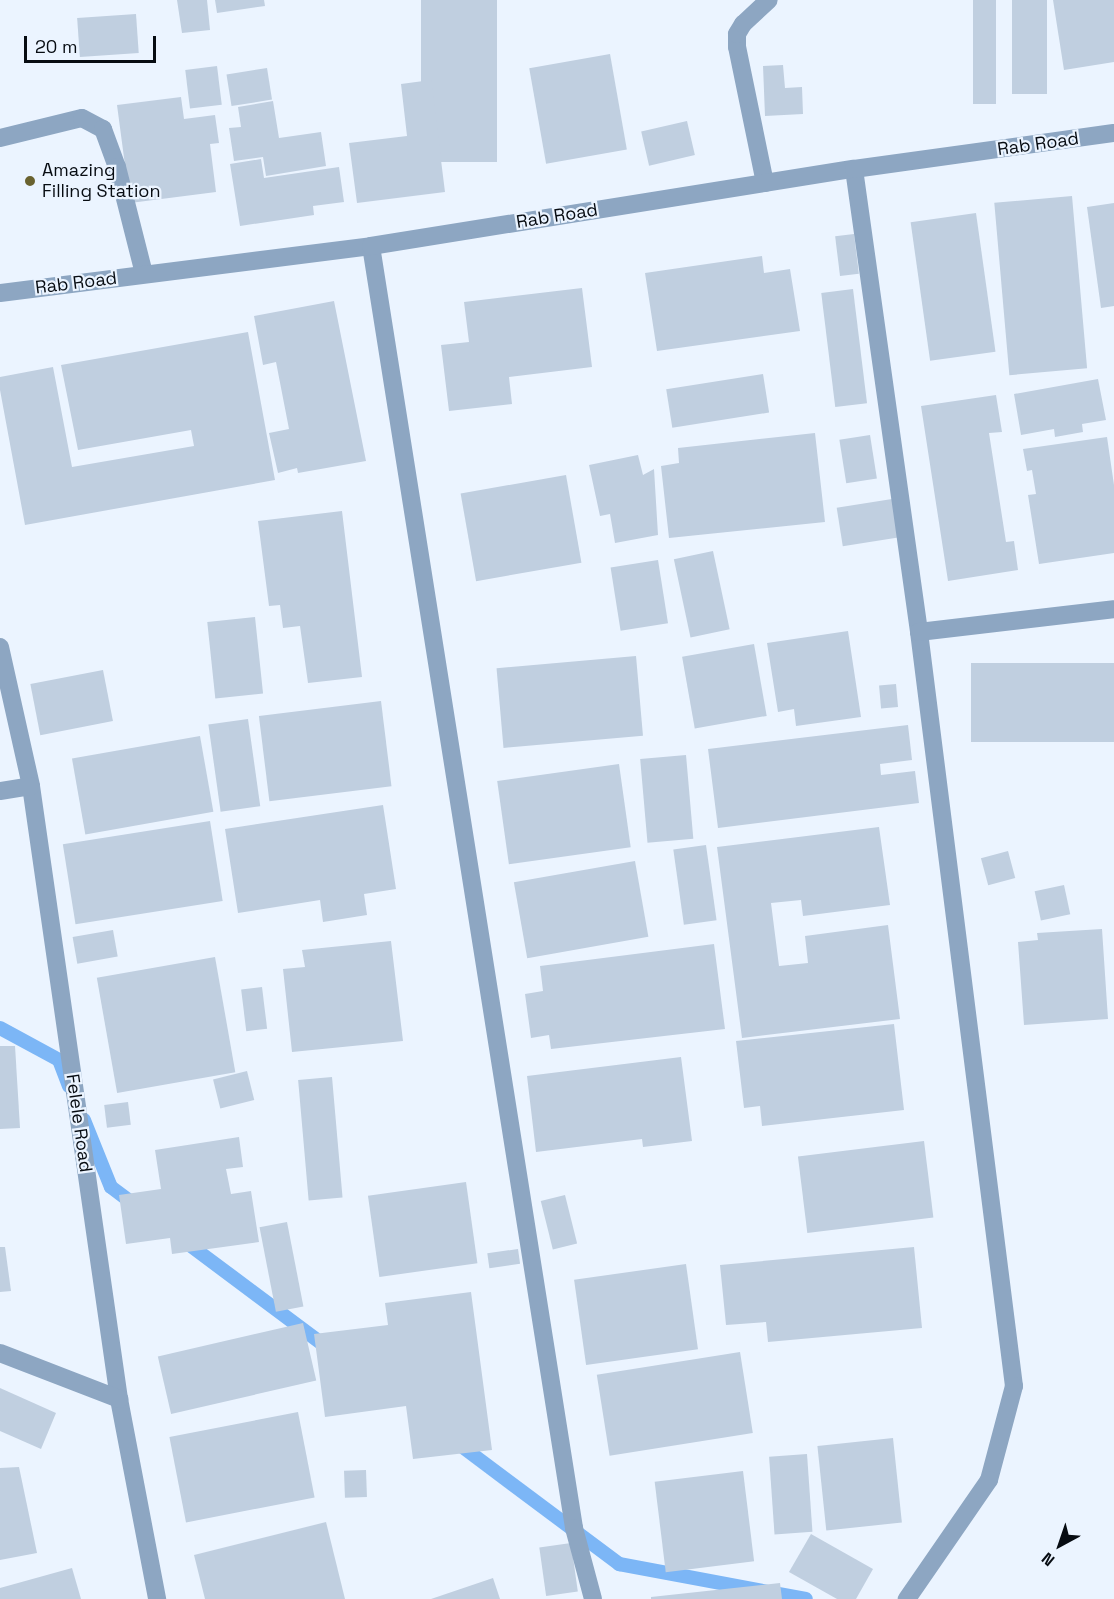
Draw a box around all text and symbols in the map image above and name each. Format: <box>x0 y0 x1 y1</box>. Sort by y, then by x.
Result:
scale bar <box>27 24 159 62</box>
text: 20 m <box>35 35 78 58</box>
street label: Rab Road <box>996 128 1080 160</box>
place label: Amazing Filling Station <box>42 160 160 202</box>
marker: Amazing Filling Station <box>23 174 37 188</box>
street label: Rab Road <box>515 199 599 233</box>
street label: Rab Road <box>34 267 118 299</box>
street label: Felele Road <box>61 1072 97 1174</box>
north arrow <box>1030 1515 1090 1575</box>
text: N <box>1037 1548 1059 1571</box>

